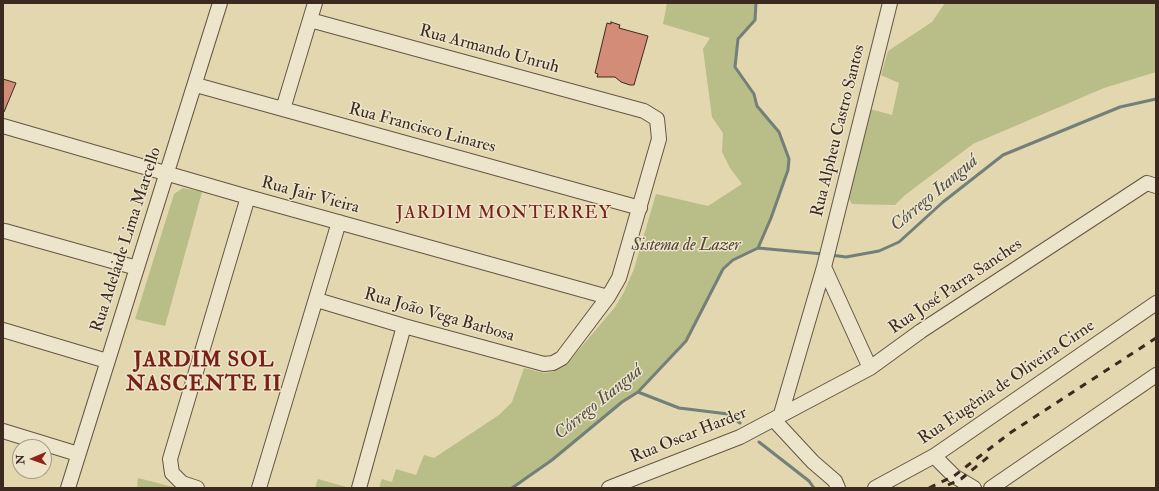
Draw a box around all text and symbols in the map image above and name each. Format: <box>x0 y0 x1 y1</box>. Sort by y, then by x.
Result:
street label: Rua Armando Unruh <box>417 21 561 79</box>
street label: Rua Alpheu Castro Santos <box>808 43 870 219</box>
street label: Rua Francisco Linares <box>346 100 498 158</box>
street label: Rua Adelaide Lima Marcello <box>87 145 167 335</box>
water label: Córrego Itanguá <box>887 151 983 237</box>
street label: Rua Jair Vieira <box>259 173 361 219</box>
district label: JARDIM MONTERREY <box>396 203 612 225</box>
street label: Rua José Parra Sanches <box>886 235 1026 339</box>
park label: Sistema de Lazer <box>631 236 741 256</box>
street label: Rua João Vega Barbosa <box>362 285 516 347</box>
street label: Rua Eugênia de Oliveira Cirne <box>915 316 1099 450</box>
district label: JARDIM SOL NASCENTE II <box>126 348 282 398</box>
water label: Córrego Itanguá <box>550 361 648 445</box>
street label: Rua Oscar Harder <box>628 403 750 469</box>
north arrow <box>12 439 52 479</box>
text: N <box>14 454 27 465</box>

